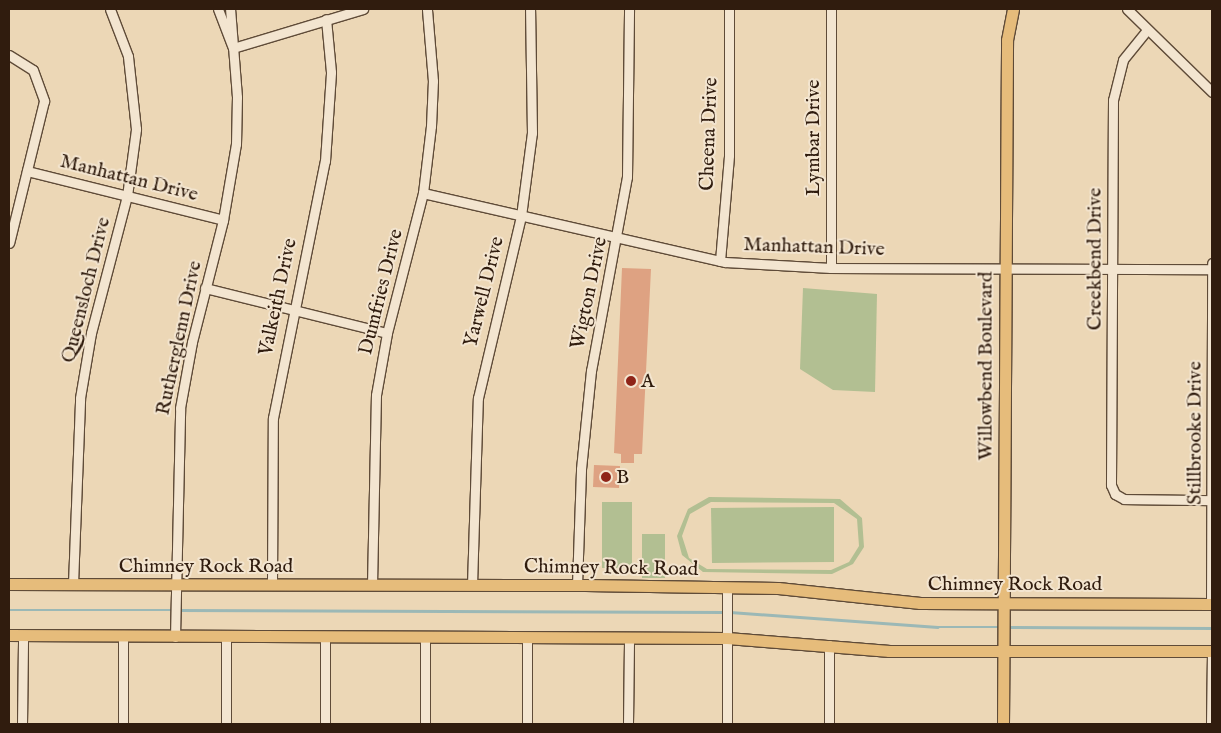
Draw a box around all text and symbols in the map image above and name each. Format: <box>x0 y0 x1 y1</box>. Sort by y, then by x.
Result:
street label: Cheena Drive <box>695 77 723 191</box>
street label: Lymbar Drive <box>801 80 825 196</box>
street label: Manhattan Drive <box>58 149 200 207</box>
street label: Creekbend Drive <box>1083 188 1107 330</box>
street label: Queensloch Drive <box>56 215 116 365</box>
street label: Dumfries Drive <box>354 227 408 357</box>
street label: Manhattan Drive <box>743 233 885 261</box>
street label: Yarwell Drive <box>459 234 509 350</box>
street label: Wigton Drive <box>565 235 613 351</box>
street label: Valkeith Drive <box>254 236 302 358</box>
street label: Rutherglenn Drive <box>151 259 207 417</box>
street label: Willowbend Boulevard <box>974 272 998 460</box>
street label: Stillbrooke Drive <box>1183 361 1207 505</box>
place label: A <box>641 369 655 393</box>
marker: A <box>625 375 637 387</box>
place label: B <box>616 465 629 489</box>
marker: B <box>600 471 612 483</box>
street label: Chimney Rock Road <box>119 554 293 578</box>
street label: Chimney Rock Road <box>524 554 698 582</box>
street label: Chimney Rock Road <box>928 572 1102 596</box>

